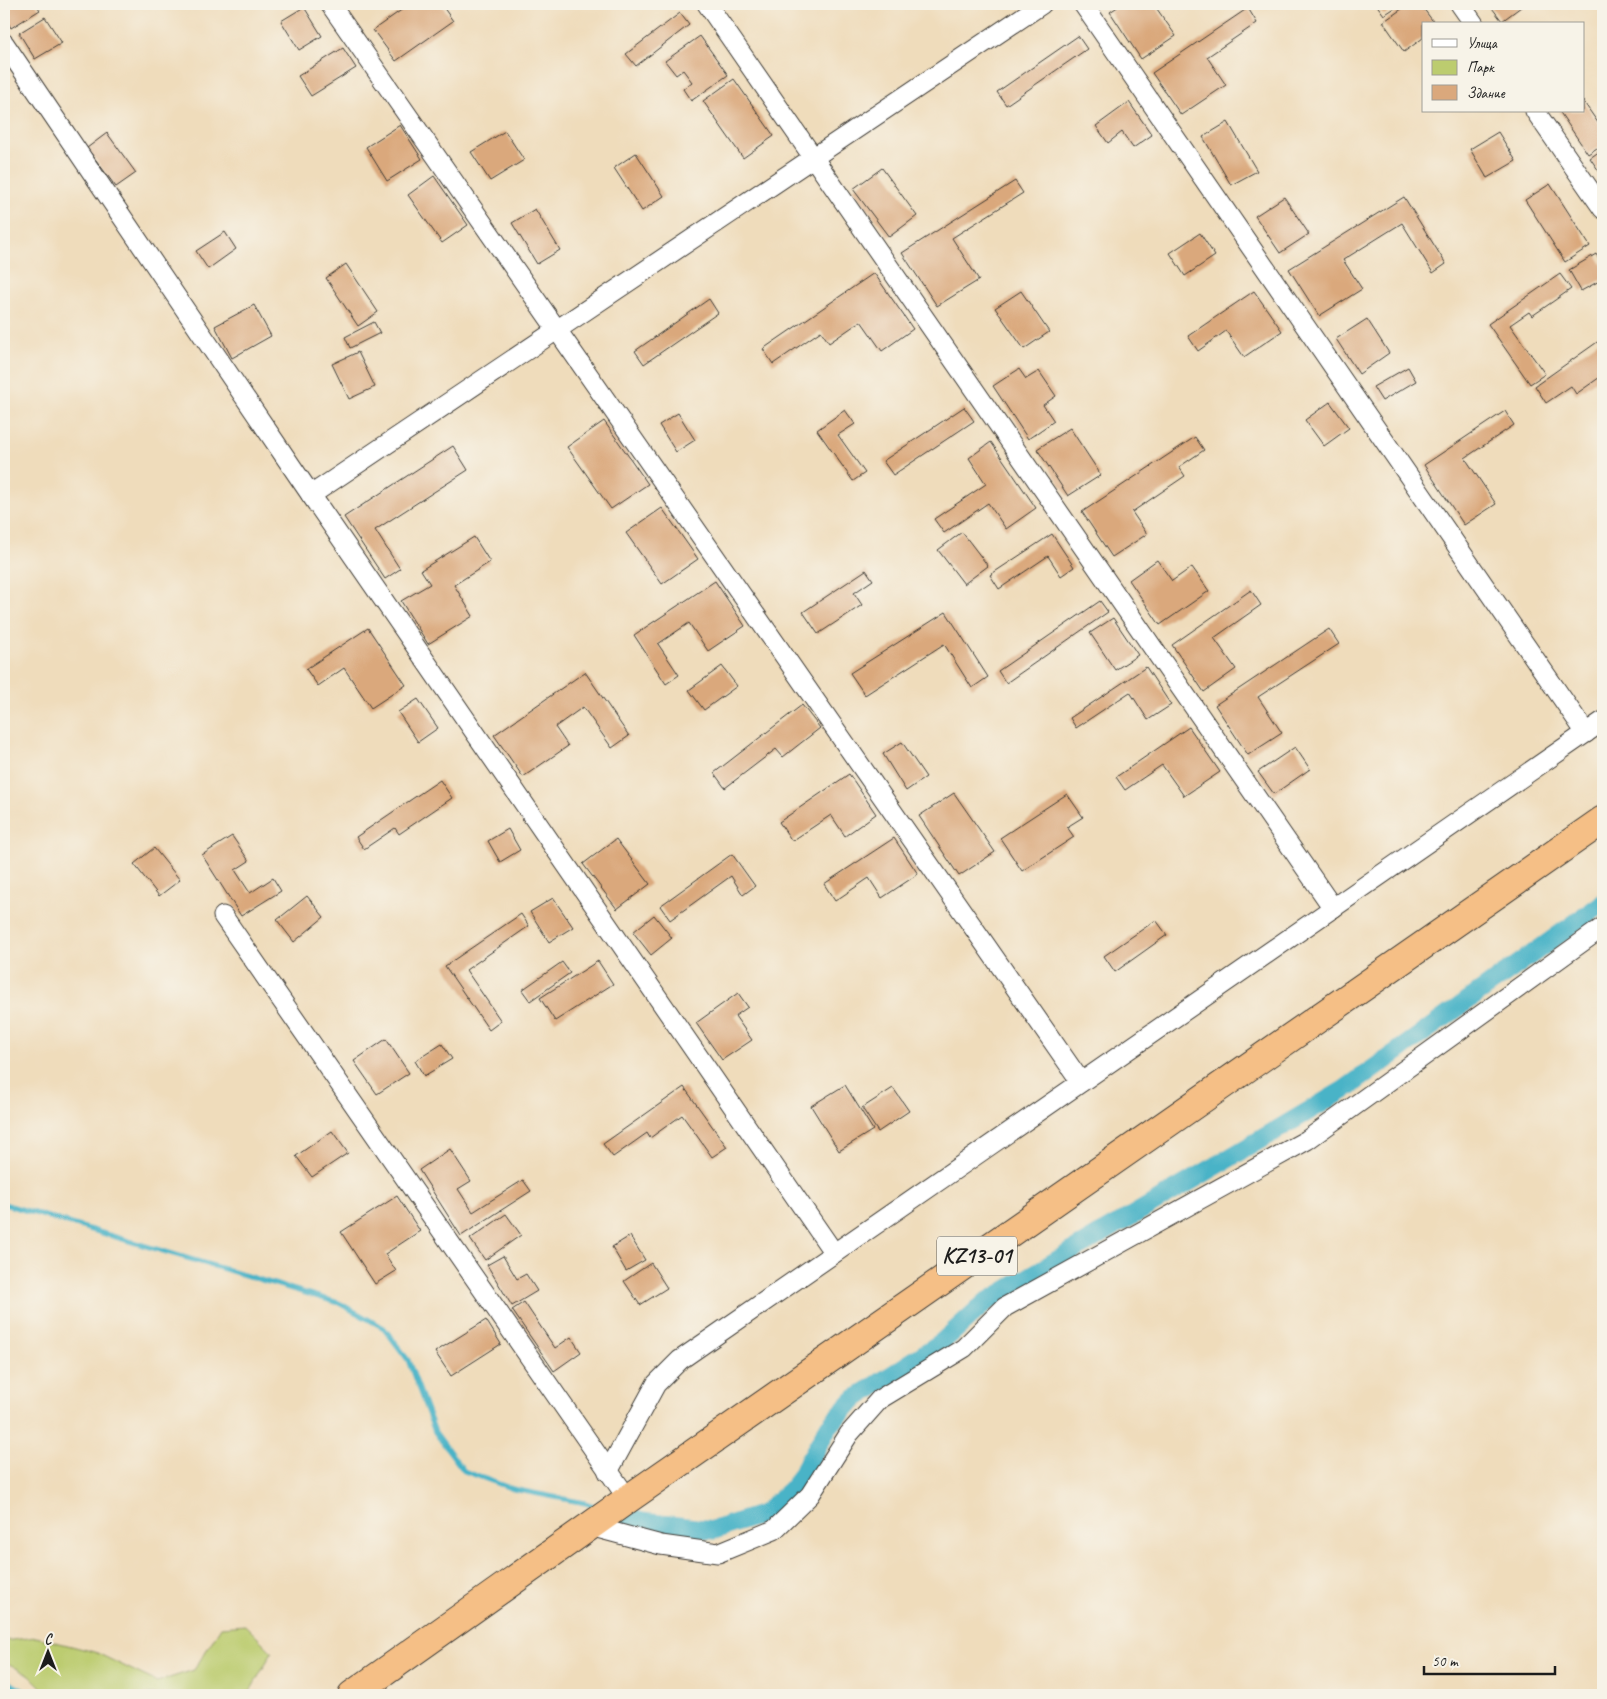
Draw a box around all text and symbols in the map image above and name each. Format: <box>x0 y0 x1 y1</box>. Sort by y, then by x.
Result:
legend <box>1422 22 1584 112</box>
text: Улица <box>1467 34 1498 53</box>
text: Парк <box>1467 58 1495 77</box>
text: Здание <box>1467 84 1506 103</box>
road number: KZ13-01 <box>937 1236 1017 1276</box>
north arrow <box>22 1626 72 1676</box>
text: С <box>45 1631 54 1648</box>
scale bar <box>1424 1644 1556 1676</box>
text: 50 m <box>1432 1652 1459 1671</box>

